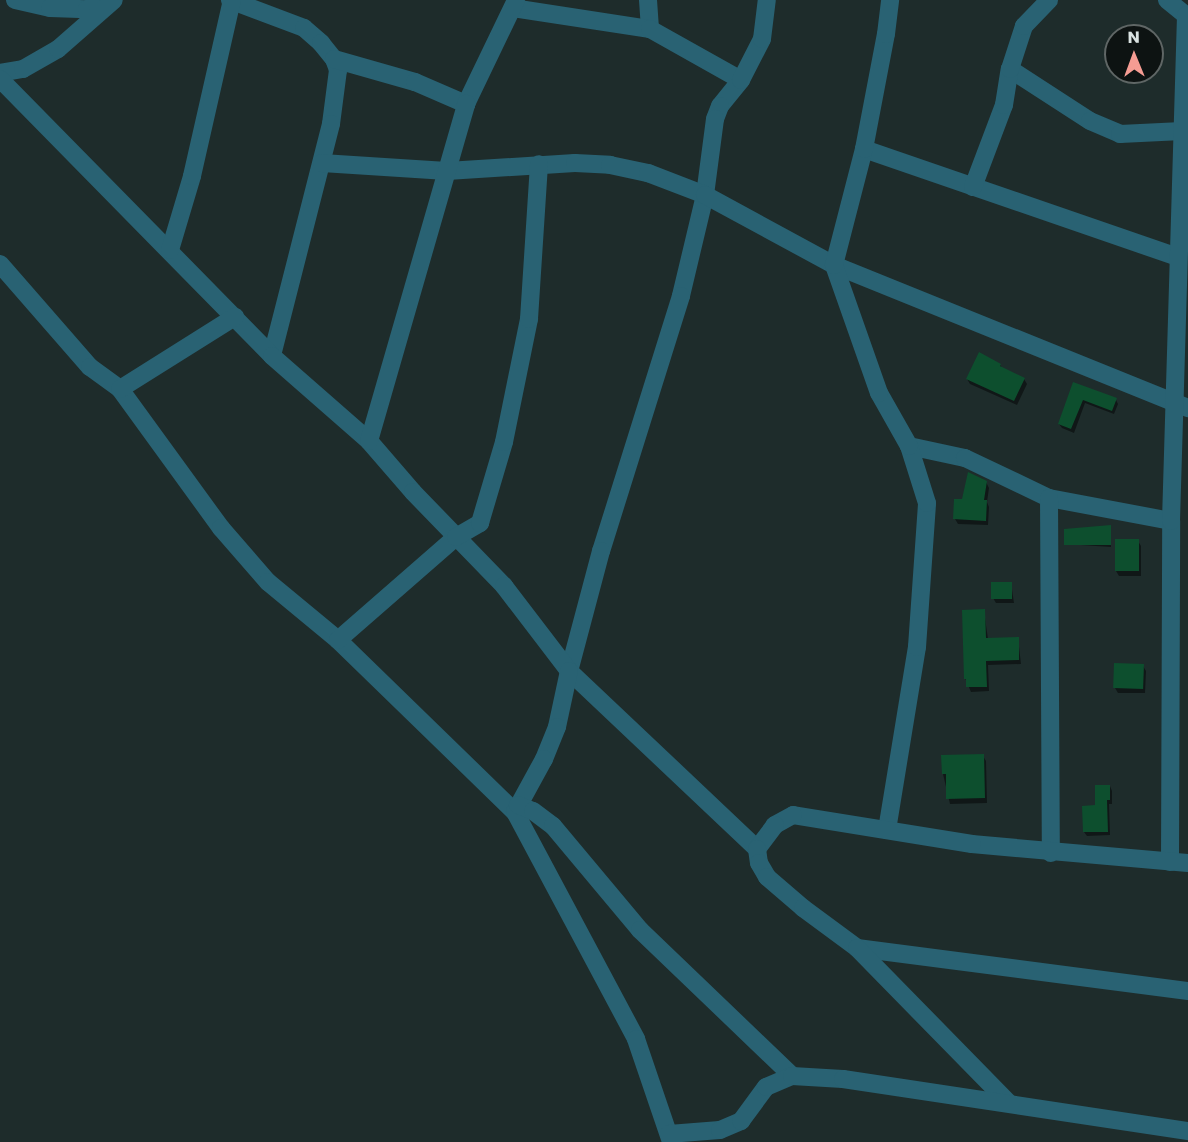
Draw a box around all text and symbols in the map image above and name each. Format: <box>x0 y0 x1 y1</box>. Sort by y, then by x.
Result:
north arrow <box>1104 24 1164 84</box>
text: N <box>1127 26 1140 49</box>

